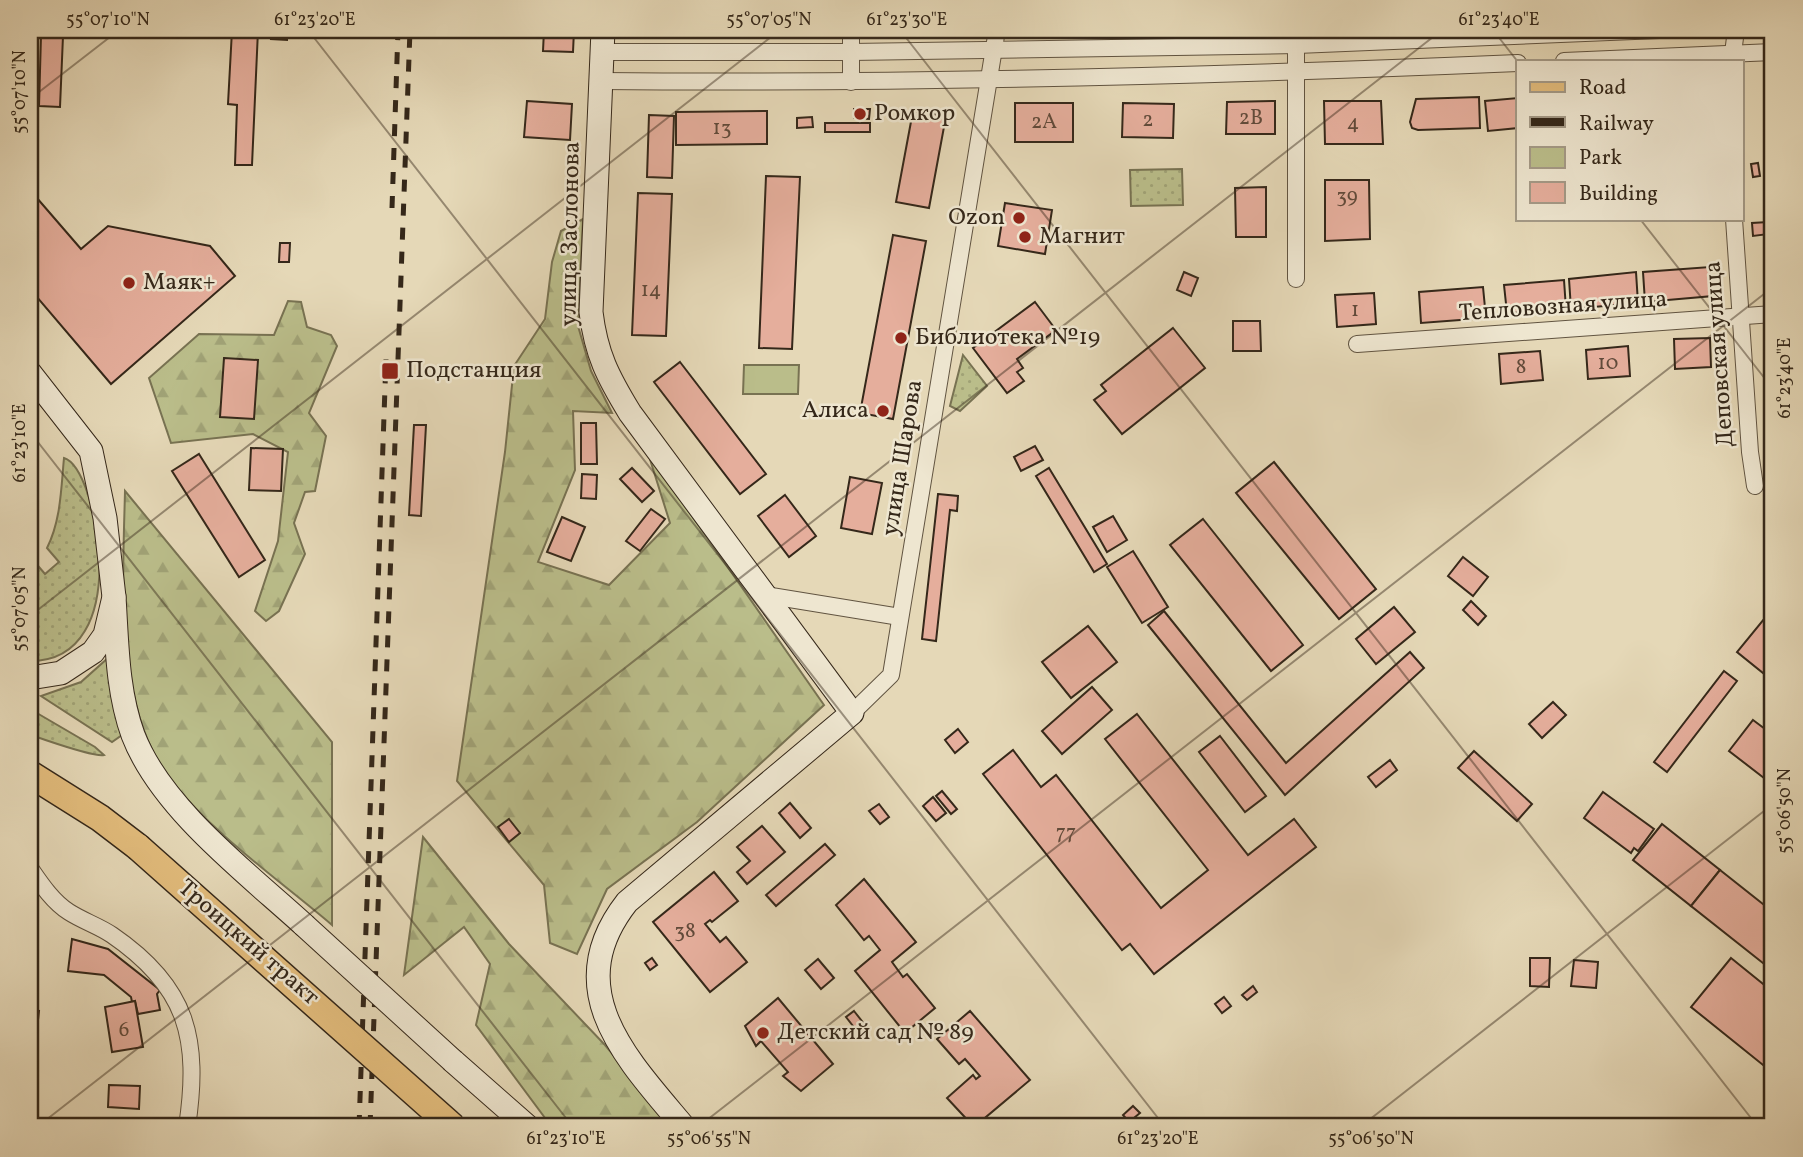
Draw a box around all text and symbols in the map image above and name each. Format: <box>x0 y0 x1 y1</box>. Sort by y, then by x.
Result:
text: 55°07'10"N <box>66 8 150 33</box>
text: 61°23'20"E <box>274 8 356 33</box>
text: 55°07'05"N <box>726 8 812 33</box>
text: 61°23'30"E <box>867 8 948 33</box>
text: 61°23'40"E <box>1459 8 1540 33</box>
text: 55°07'10"N <box>8 50 33 134</box>
legend <box>1516 60 1744 220</box>
text: Road <box>1579 74 1626 103</box>
place label: Ромкор <box>874 97 955 131</box>
house number: 2В <box>1239 104 1263 133</box>
marker: Ромкор <box>852 106 868 122</box>
house number: 2 <box>1142 106 1154 135</box>
house number: 2А <box>1031 108 1057 137</box>
house number: 4 <box>1347 109 1359 138</box>
text: Railway <box>1579 110 1655 139</box>
house number: 13 <box>713 114 731 143</box>
street label: улица Заслонова <box>552 141 590 327</box>
text: Park <box>1579 144 1622 173</box>
text: Building <box>1579 180 1658 209</box>
house number: 39 <box>1336 182 1358 211</box>
place label: Ozon <box>948 201 1005 235</box>
marker: Ozon <box>1011 210 1027 226</box>
place label: Магнит <box>1039 220 1125 254</box>
marker: Магнит <box>1017 229 1033 245</box>
street label: Деповская улица <box>1697 260 1743 448</box>
place label: Маяк+ <box>143 266 216 300</box>
marker: Маяк+ <box>121 275 137 291</box>
house number: 14 <box>641 276 661 305</box>
street label: Тепловозная улица <box>1458 283 1668 331</box>
house number: 1 <box>1351 296 1359 325</box>
place label: Библиотека №19 <box>915 321 1100 355</box>
marker: Библиотека №19 <box>893 330 909 346</box>
text: 61°23'40"E <box>1773 337 1798 418</box>
house number: 10 <box>1598 349 1618 378</box>
house number: 8 <box>1516 353 1526 382</box>
place label: Подстанция <box>406 354 542 388</box>
marker: Подстанция <box>380 361 400 381</box>
street label: улица Шарова <box>874 377 932 539</box>
place label: Алиса <box>802 394 869 428</box>
text: 61°23'10"E <box>8 403 33 483</box>
marker: Алиса <box>875 403 891 419</box>
text: 55°07'05"N <box>8 566 33 652</box>
text: 55°06'50"N <box>1773 768 1798 854</box>
house number: 77 <box>1056 819 1076 848</box>
street label: Троицкий тракт <box>170 872 326 1014</box>
house number: 38 <box>674 917 696 946</box>
house number: 6 <box>119 1016 129 1045</box>
place label: Детский сад № 89 <box>777 1016 974 1050</box>
marker: Детский сад № 89 <box>755 1025 771 1041</box>
text: 61°23'10"E <box>526 1127 606 1152</box>
text: 55°06'55"N <box>667 1127 751 1152</box>
text: 61°23'20"E <box>1117 1127 1199 1152</box>
text: 55°06'50"N <box>1328 1127 1414 1152</box>

